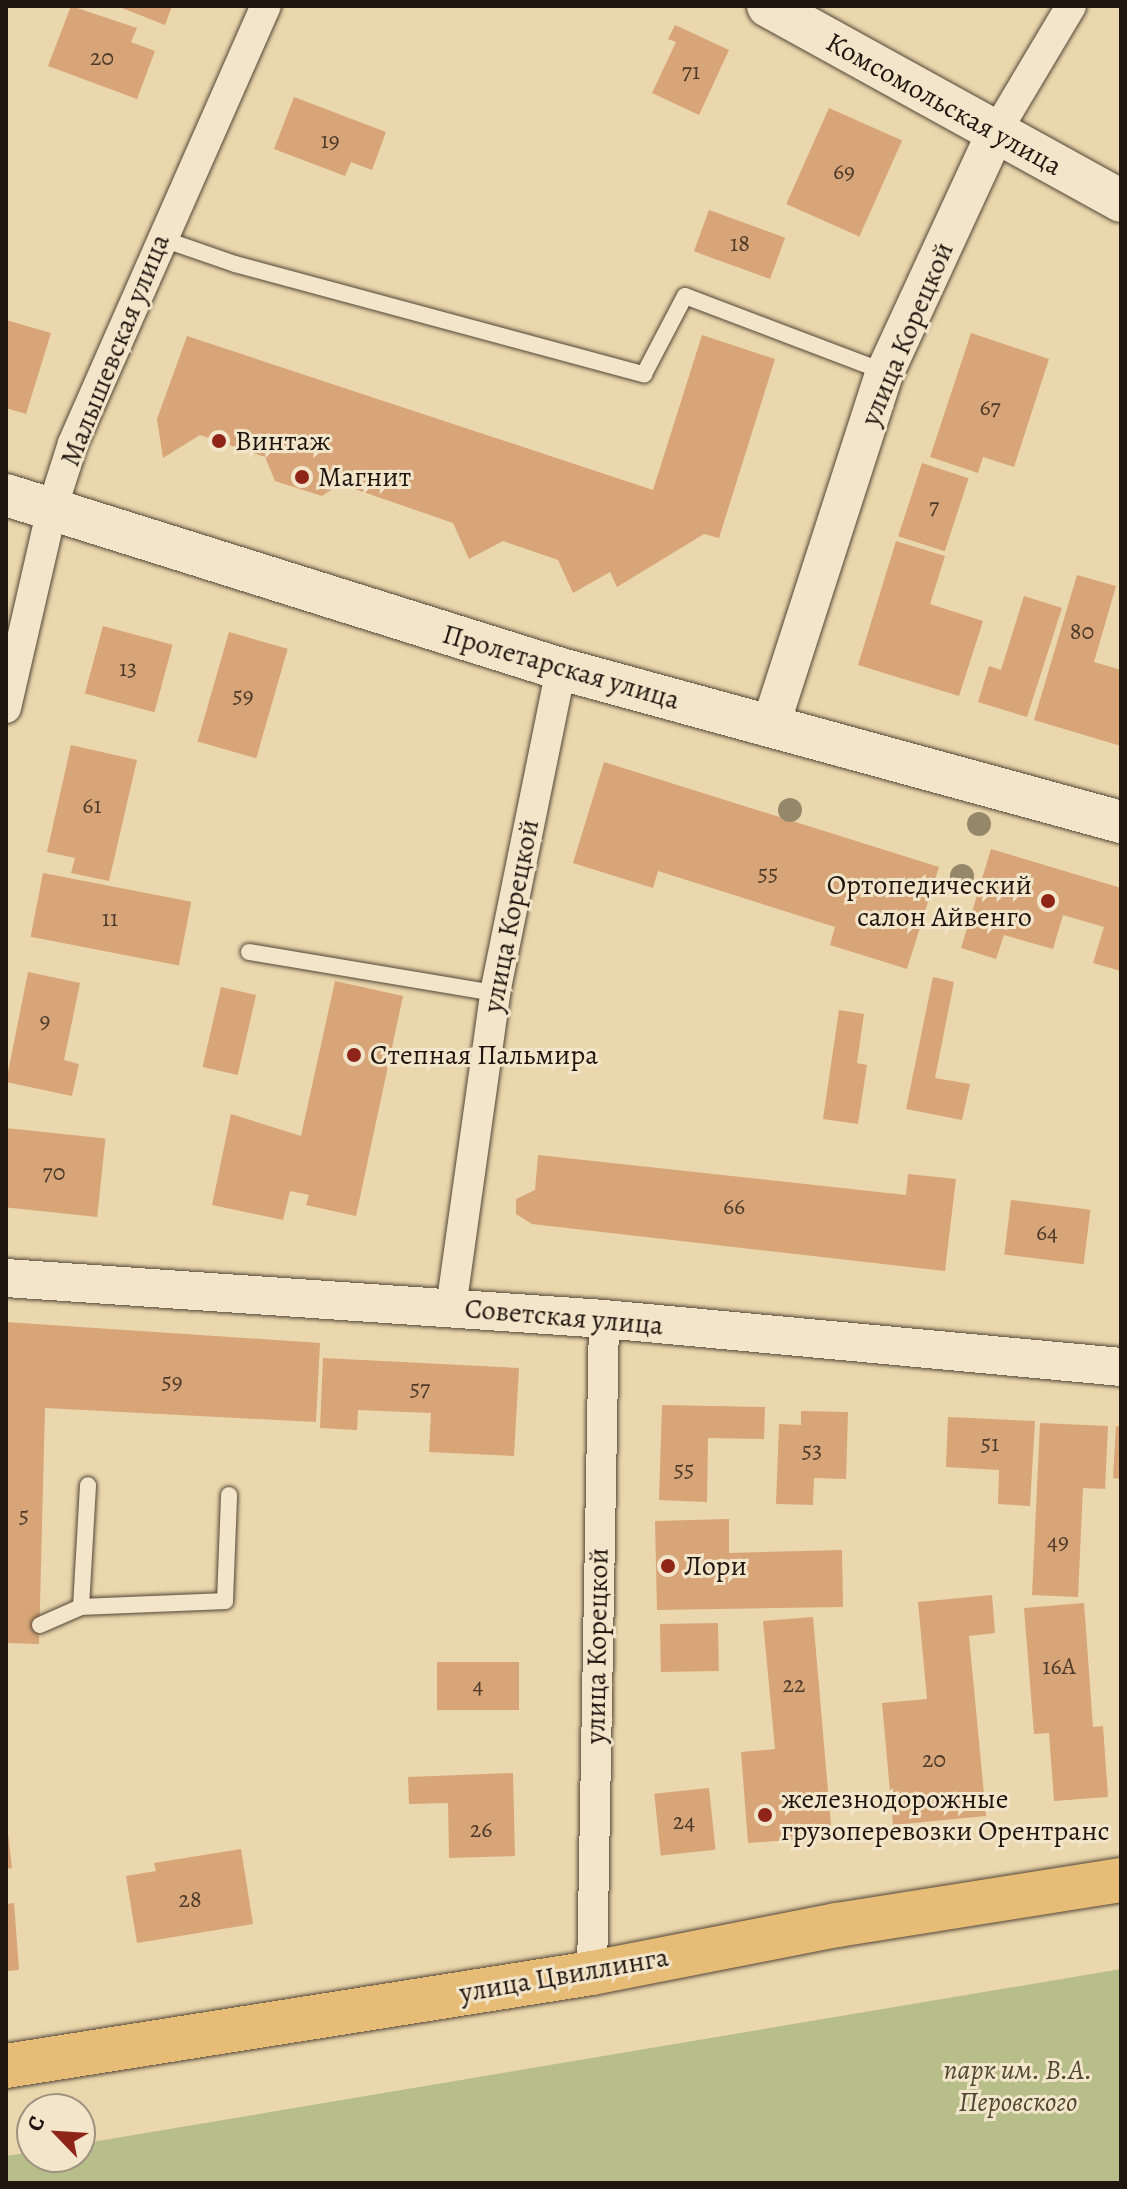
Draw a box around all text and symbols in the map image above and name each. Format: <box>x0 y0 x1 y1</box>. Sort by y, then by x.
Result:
street label: Комсомольская улица <box>820 25 1068 183</box>
house number: 20 <box>90 44 114 72</box>
house number: 71 <box>682 58 700 86</box>
house number: 19 <box>320 127 340 155</box>
house number: 69 <box>833 158 855 186</box>
street label: Малышевская улица <box>53 229 177 471</box>
house number: 18 <box>730 230 750 258</box>
street label: улица Корецкой <box>853 237 961 431</box>
house number: 67 <box>979 394 1001 422</box>
place label: Винтаж <box>235 424 331 458</box>
marker: Винтаж <box>210 432 228 450</box>
place label: Магнит <box>318 460 411 494</box>
marker: Магнит <box>293 468 311 486</box>
house number: 7 <box>929 493 939 521</box>
street label: Пролетарская улица <box>439 617 683 717</box>
house number: 80 <box>1070 618 1094 646</box>
house number: 13 <box>119 655 137 683</box>
house number: 59 <box>232 682 254 710</box>
house number: 61 <box>82 792 102 820</box>
street label: улица Корецкой <box>476 817 546 1015</box>
house number: 55 <box>758 860 778 888</box>
place label: Ортопедический салон Айвенго <box>827 868 1032 934</box>
marker: Ортопедический салон Айвенго <box>1039 892 1057 910</box>
house number: 11 <box>102 905 118 933</box>
house number: 9 <box>40 1007 50 1035</box>
place label: Степная Пальмира <box>370 1038 598 1072</box>
marker: Степная Пальмира <box>345 1046 363 1064</box>
house number: 70 <box>43 1159 65 1187</box>
house number: 66 <box>723 1193 745 1221</box>
house number: 64 <box>1036 1219 1058 1247</box>
street label: Советская улица <box>463 1292 665 1342</box>
house number: 59 <box>161 1368 183 1396</box>
house number: 57 <box>410 1375 430 1403</box>
house number: 51 <box>981 1430 999 1458</box>
house number: 53 <box>802 1437 822 1465</box>
house number: 55 <box>674 1456 694 1484</box>
house number: 5 <box>19 1502 29 1530</box>
house number: 49 <box>1047 1528 1069 1556</box>
street label: улица Корецкой <box>578 1548 616 1744</box>
place label: Лори <box>684 1549 747 1583</box>
marker: Лори <box>659 1557 677 1575</box>
house number: 16А <box>1042 1653 1076 1681</box>
house number: 22 <box>783 1671 805 1699</box>
house number: 4 <box>473 1672 483 1700</box>
house number: 20 <box>922 1746 946 1774</box>
place label: железнодорожные грузоперевозки Орентранс <box>781 1782 1110 1848</box>
marker: железнодорожные грузоперевозки Орентранс <box>756 1806 774 1824</box>
house number: 24 <box>673 1808 695 1836</box>
house number: 26 <box>470 1816 492 1844</box>
house number: 28 <box>178 1886 202 1914</box>
street label: улица Цвиллинга <box>457 1940 671 2010</box>
park label: парк им. В.А. Перовского <box>944 2053 1092 2119</box>
north arrow <box>16 2093 96 2173</box>
text: С <box>20 2111 53 2136</box>

